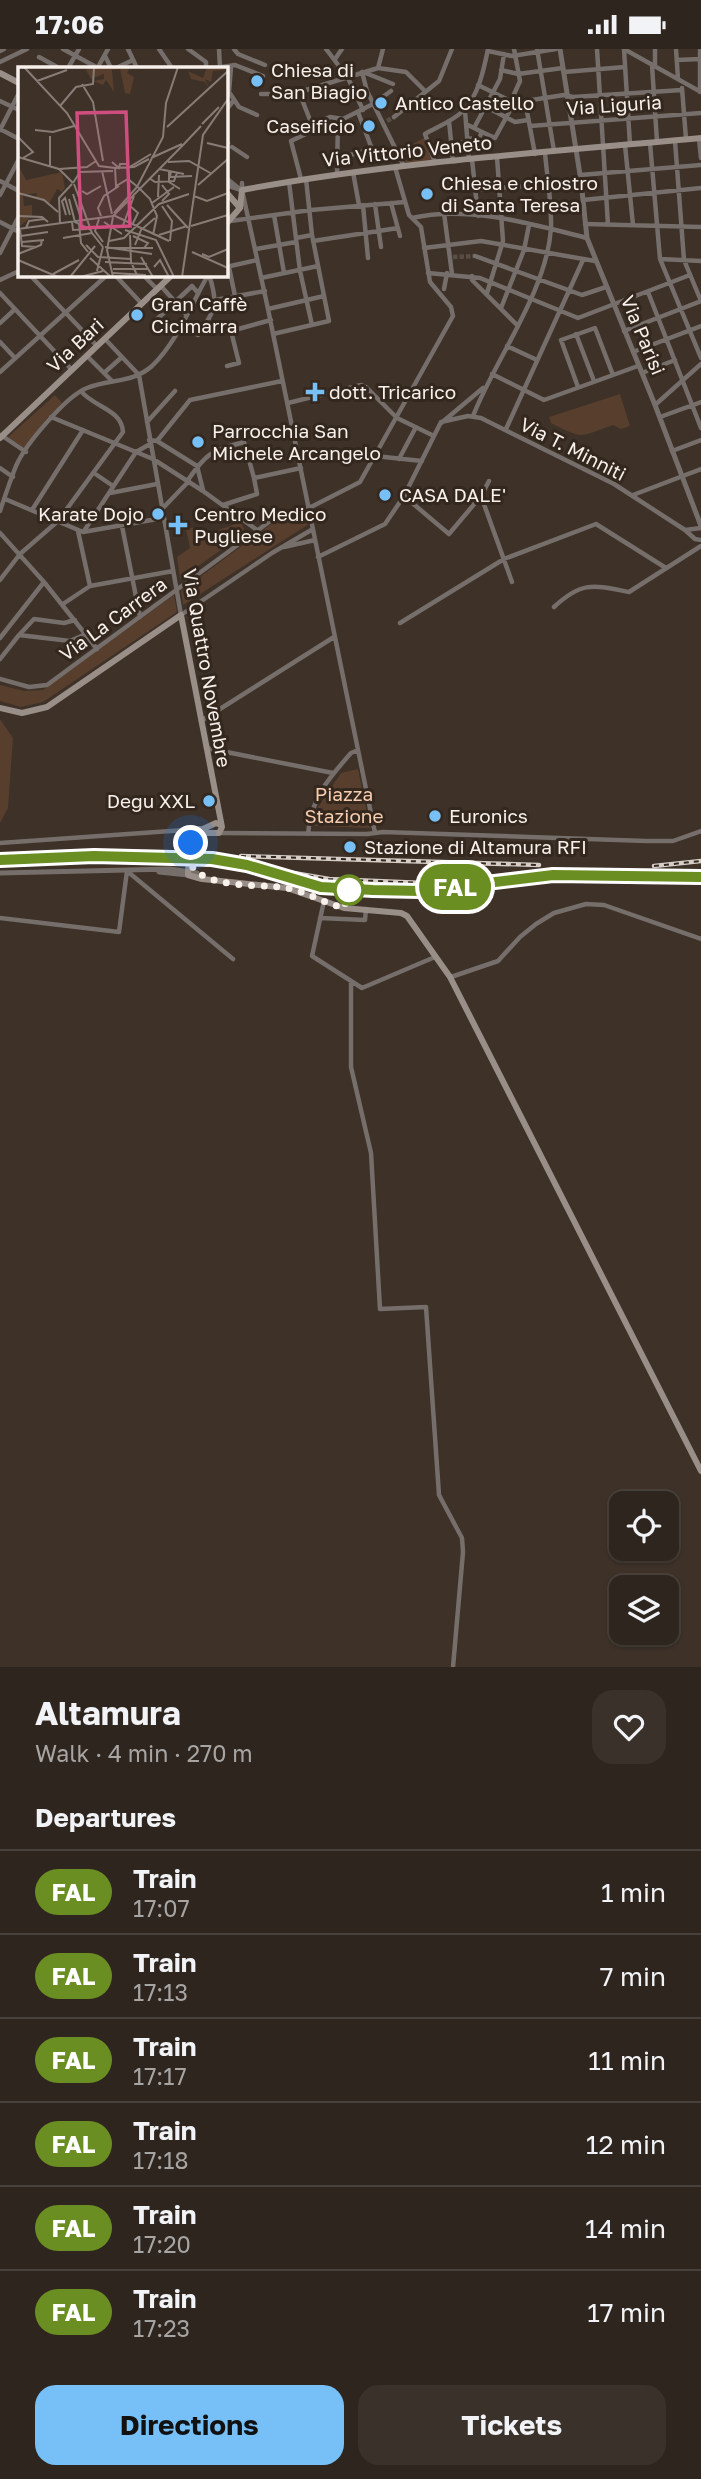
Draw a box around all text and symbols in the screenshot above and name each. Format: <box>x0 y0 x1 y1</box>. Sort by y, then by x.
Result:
text: 17:06 <box>35 9 104 40</box>
place label: Chiesa di San Biagio <box>271 58 367 103</box>
inset map <box>18 67 228 277</box>
marker: Chiesa di San Biagio <box>249 73 265 89</box>
street label: Via Liguria <box>565 90 662 119</box>
place label: Antico Castello <box>395 91 534 114</box>
marker: Antico Castello <box>373 95 389 111</box>
place label: Caseificio <box>266 114 355 137</box>
marker: Caseificio <box>361 118 377 134</box>
street label: Via Vittorio Veneto <box>321 130 493 171</box>
place label: Chiesa e chiostro di Santa Teresa <box>441 171 598 216</box>
marker: Chiesa e chiostro di Santa Teresa <box>419 186 435 202</box>
place label: Gran Caffè Cicimarra <box>151 292 247 337</box>
street label: Via Parisi <box>616 292 670 378</box>
marker: Gran Caffè Cicimarra <box>129 307 145 323</box>
street label: Via Bari <box>41 313 108 377</box>
place label: dott. Tricarico <box>329 380 456 403</box>
marker: dott. Tricarico <box>307 384 323 400</box>
street label: Via T. Minniti <box>516 412 630 485</box>
place label: Parrocchia San Michele Arcangelo <box>212 419 381 464</box>
marker: Parrocchia San Michele Arcangelo <box>190 434 206 450</box>
place label: CASA DALE' <box>399 483 506 506</box>
marker: CASA DALE' <box>377 487 393 503</box>
place label: Karate Dojo <box>38 502 144 525</box>
place label: Centro Medico Pugliese <box>194 502 326 547</box>
marker: Karate Dojo <box>150 506 166 522</box>
marker: Centro Medico Pugliese <box>168 515 188 535</box>
street label: Via Quattro Novembre <box>179 567 236 769</box>
street label: Via La Carrera <box>55 572 171 665</box>
park label: Piazza Stazione <box>304 782 384 827</box>
place label: Degu XXL <box>107 789 195 812</box>
marker: Degu XXL <box>201 793 217 809</box>
place label: Euronics <box>449 804 528 827</box>
marker: Euronics <box>427 808 443 824</box>
your location <box>173 825 208 860</box>
place label: Stazione di Altamura RFI <box>364 835 587 858</box>
marker: Stazione di Altamura RFI <box>342 839 358 855</box>
line badge: FAL <box>415 864 495 910</box>
text: FAL <box>433 872 477 901</box>
unlabelled marker <box>334 875 364 905</box>
map controls <box>609 1491 679 1645</box>
button: locate <box>609 1491 679 1561</box>
button: layers <box>609 1575 679 1645</box>
button: heart <box>592 1690 666 1764</box>
text: Altamura <box>35 1693 181 1732</box>
text: Walk · 4 min · 270 m <box>35 1739 253 1767</box>
text: Departures <box>35 1802 176 1833</box>
text: Train <box>133 1863 197 1894</box>
text: FAL <box>52 1877 95 1906</box>
text: 1 min <box>601 1877 666 1908</box>
text: 17:07 <box>133 1894 190 1922</box>
text: Train <box>133 1947 197 1978</box>
text: FAL <box>52 1961 95 1990</box>
text: 7 min <box>600 1961 666 1992</box>
text: 17:13 <box>133 1978 188 2006</box>
text: Train <box>133 2031 197 2062</box>
text: FAL <box>52 2045 95 2074</box>
text: 11 min <box>588 2045 666 2076</box>
text: 17:17 <box>133 2062 187 2090</box>
text: Train <box>133 2115 197 2146</box>
text: FAL <box>52 2129 95 2158</box>
text: 12 min <box>586 2129 666 2160</box>
text: 17:18 <box>133 2146 188 2174</box>
text: Train <box>133 2199 197 2230</box>
text: FAL <box>52 2213 95 2242</box>
text: 14 min <box>585 2213 666 2244</box>
text: 17:20 <box>133 2230 191 2258</box>
text: Train <box>133 2283 197 2314</box>
text: FAL <box>52 2297 95 2326</box>
text: 17 min <box>587 2297 666 2328</box>
text: 17:23 <box>133 2314 190 2342</box>
button: Directions <box>35 2385 344 2465</box>
button: Tickets <box>358 2385 666 2465</box>

